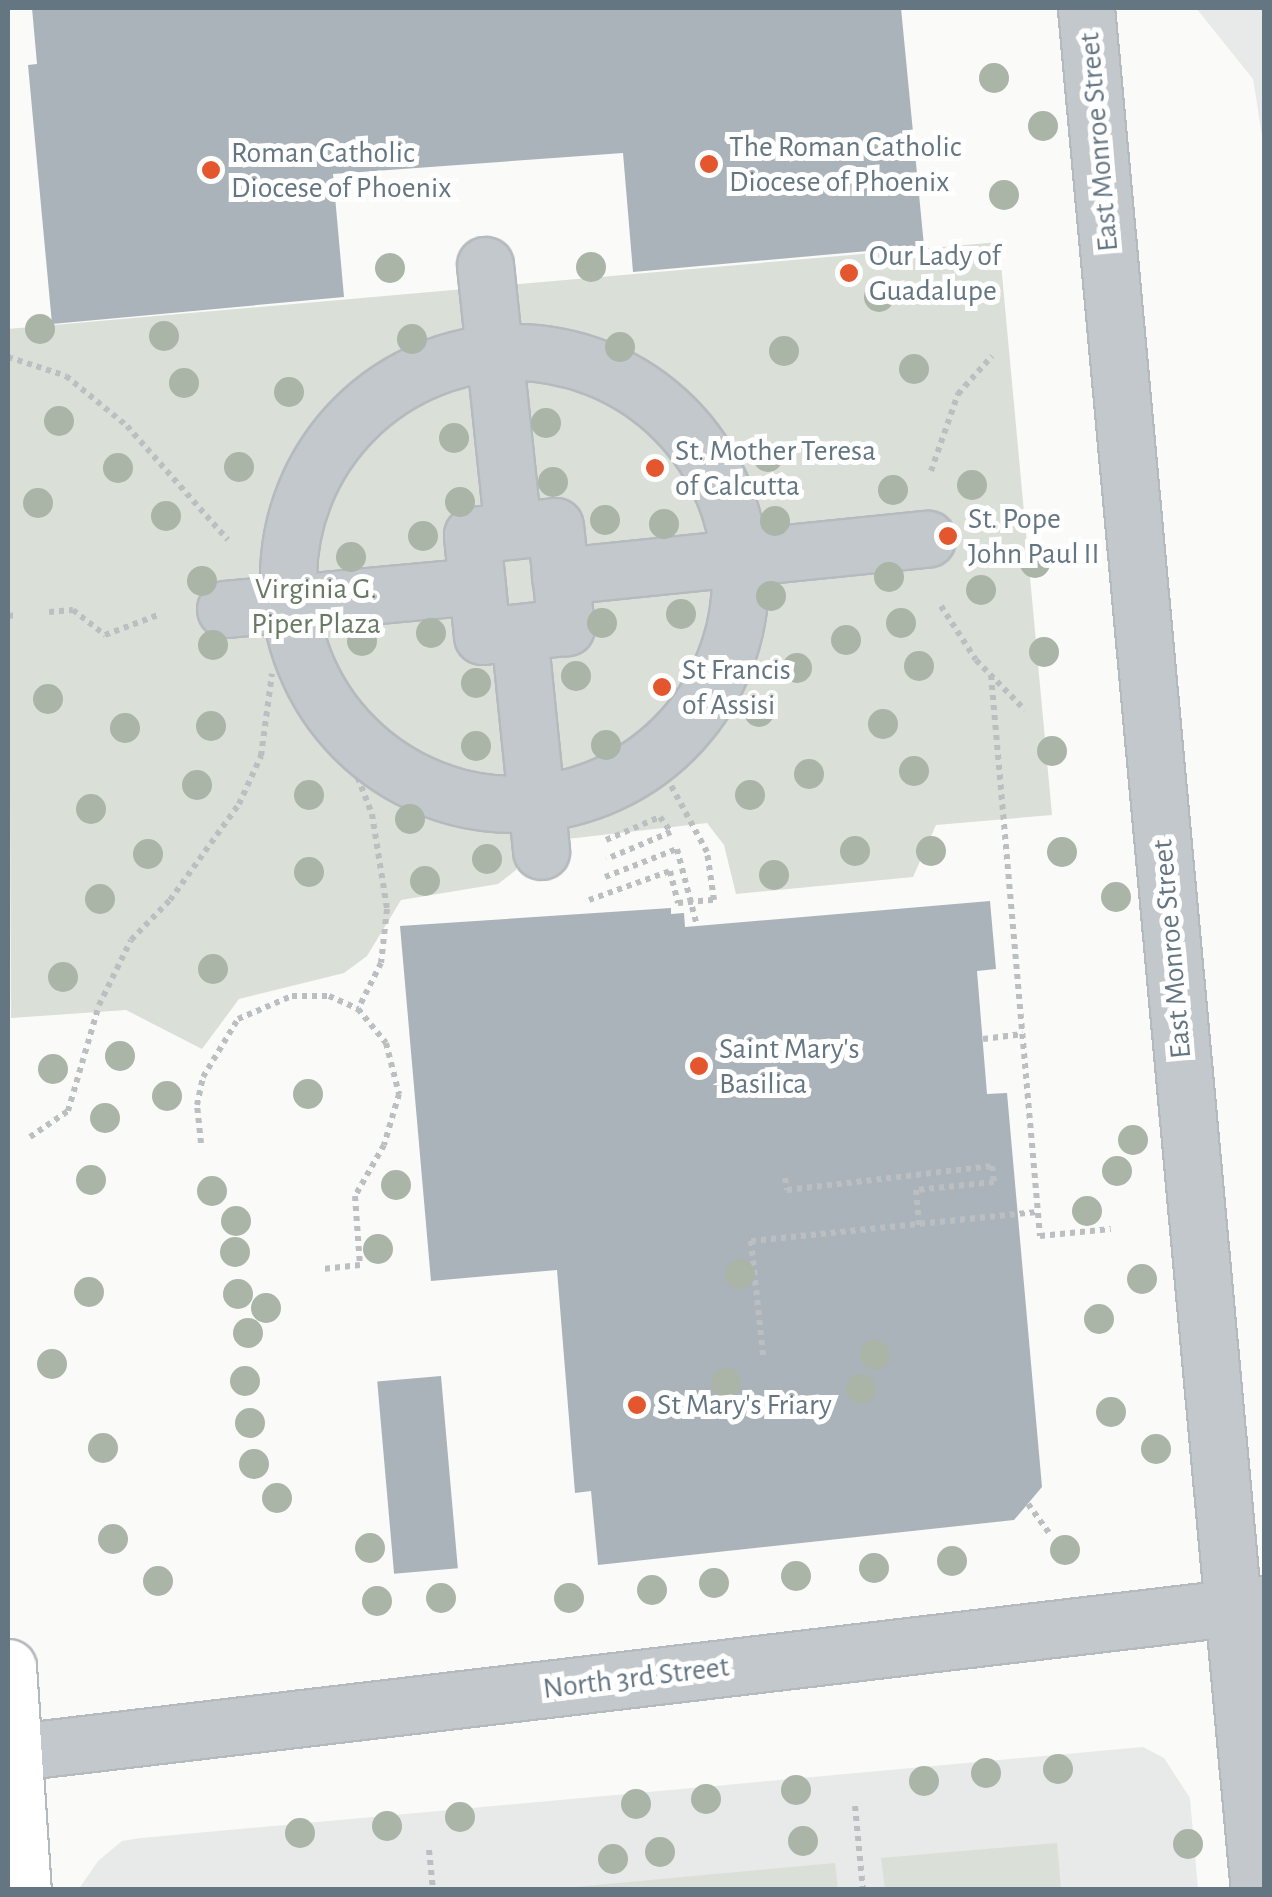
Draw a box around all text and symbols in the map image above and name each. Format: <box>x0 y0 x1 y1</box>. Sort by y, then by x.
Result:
street label: East Monroe Street <box>1071 31 1127 253</box>
place label: The Roman Catholic Diocese of Phoenix <box>729 129 961 200</box>
place label: Roman Catholic Diocese of Phoenix <box>231 135 451 206</box>
marker: The Roman Catholic Diocese of Phoenix <box>698 153 720 175</box>
marker: Roman Catholic Diocese of Phoenix <box>200 159 222 181</box>
place label: Our Lady of Guadalupe <box>869 238 1000 308</box>
marker: Our Lady of Guadalupe <box>838 262 860 284</box>
place label: St. Mother Teresa of Calcutta <box>675 433 876 504</box>
marker: St. Mother Teresa of Calcutta <box>644 457 666 479</box>
place label: St. Pope John Paul II <box>968 501 1100 572</box>
marker: St. Pope John Paul II <box>937 525 959 547</box>
park label: Virginia G. Piper Plaza <box>251 571 381 642</box>
place label: St Francis of Assisi <box>682 652 791 722</box>
marker: St Francis of Assisi <box>651 676 673 698</box>
street label: East Monroe Street <box>1144 838 1200 1060</box>
place label: Saint Mary's Basilica <box>719 1031 860 1102</box>
marker: Saint Mary's Basilica <box>688 1055 710 1077</box>
place label: St Mary's Friary <box>657 1387 832 1423</box>
marker: St Mary's Friary <box>626 1394 648 1416</box>
street label: North 3rd Street <box>541 1649 731 1707</box>

